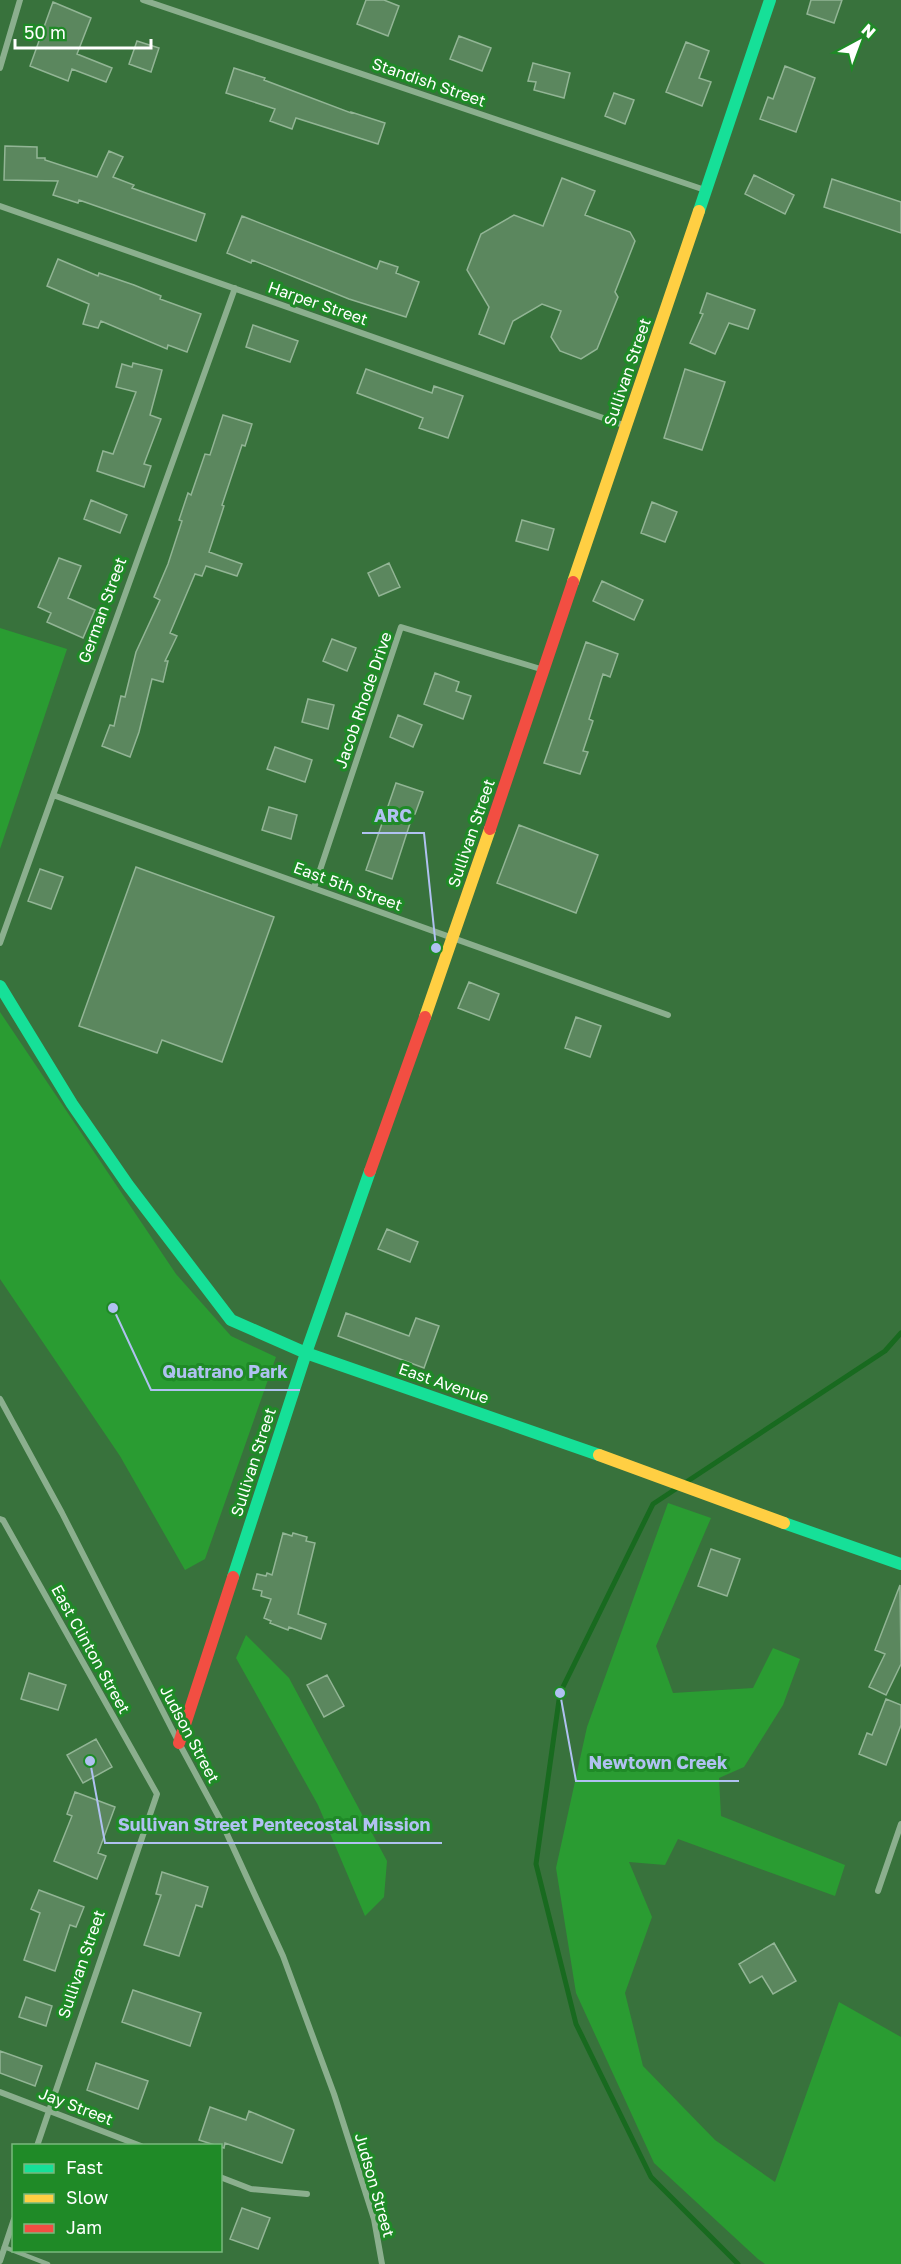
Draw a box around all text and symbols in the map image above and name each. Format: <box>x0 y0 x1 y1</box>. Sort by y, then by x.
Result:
scale bar <box>15 12 152 50</box>
north arrow <box>829 12 889 72</box>
text: N <box>858 19 880 42</box>
text: 50 m <box>24 21 66 43</box>
street label: Standish Street <box>369 53 489 111</box>
street label: Harper Street <box>265 277 371 329</box>
street label: Sullivan Street <box>599 315 655 429</box>
street label: German Street <box>74 554 130 666</box>
street label: Jacob Rhode Drive <box>330 629 396 771</box>
street label: Sullivan Street <box>443 776 499 890</box>
callout: ARC <box>362 797 424 833</box>
text: ARC <box>374 804 412 826</box>
street label: East 5th Street <box>291 857 405 915</box>
callout: Quatrano Park <box>151 1354 300 1390</box>
street label: East Avenue <box>396 1358 492 1408</box>
text: Quatrano Park <box>162 1360 288 1382</box>
street label: Sullivan Street <box>226 1405 280 1519</box>
street label: East Clinton Street <box>47 1581 135 1717</box>
street label: Judson Street <box>156 1682 224 1786</box>
callout: Newtown Creek <box>576 1745 739 1781</box>
text: Newtown Creek <box>589 1751 728 1773</box>
callout: Sullivan Street Pentecostal Mission <box>105 1807 442 1843</box>
text: Sullivan Street Pentecostal Mission <box>118 1813 430 1835</box>
street label: Sullivan Street <box>53 1907 109 2021</box>
street label: Jay Street <box>36 2083 116 2129</box>
street label: Judson Street <box>351 2130 399 2240</box>
legend <box>12 2144 222 2252</box>
text: Fast <box>66 2156 103 2178</box>
text: Slow <box>66 2186 109 2208</box>
text: Jam <box>66 2216 102 2238</box>

